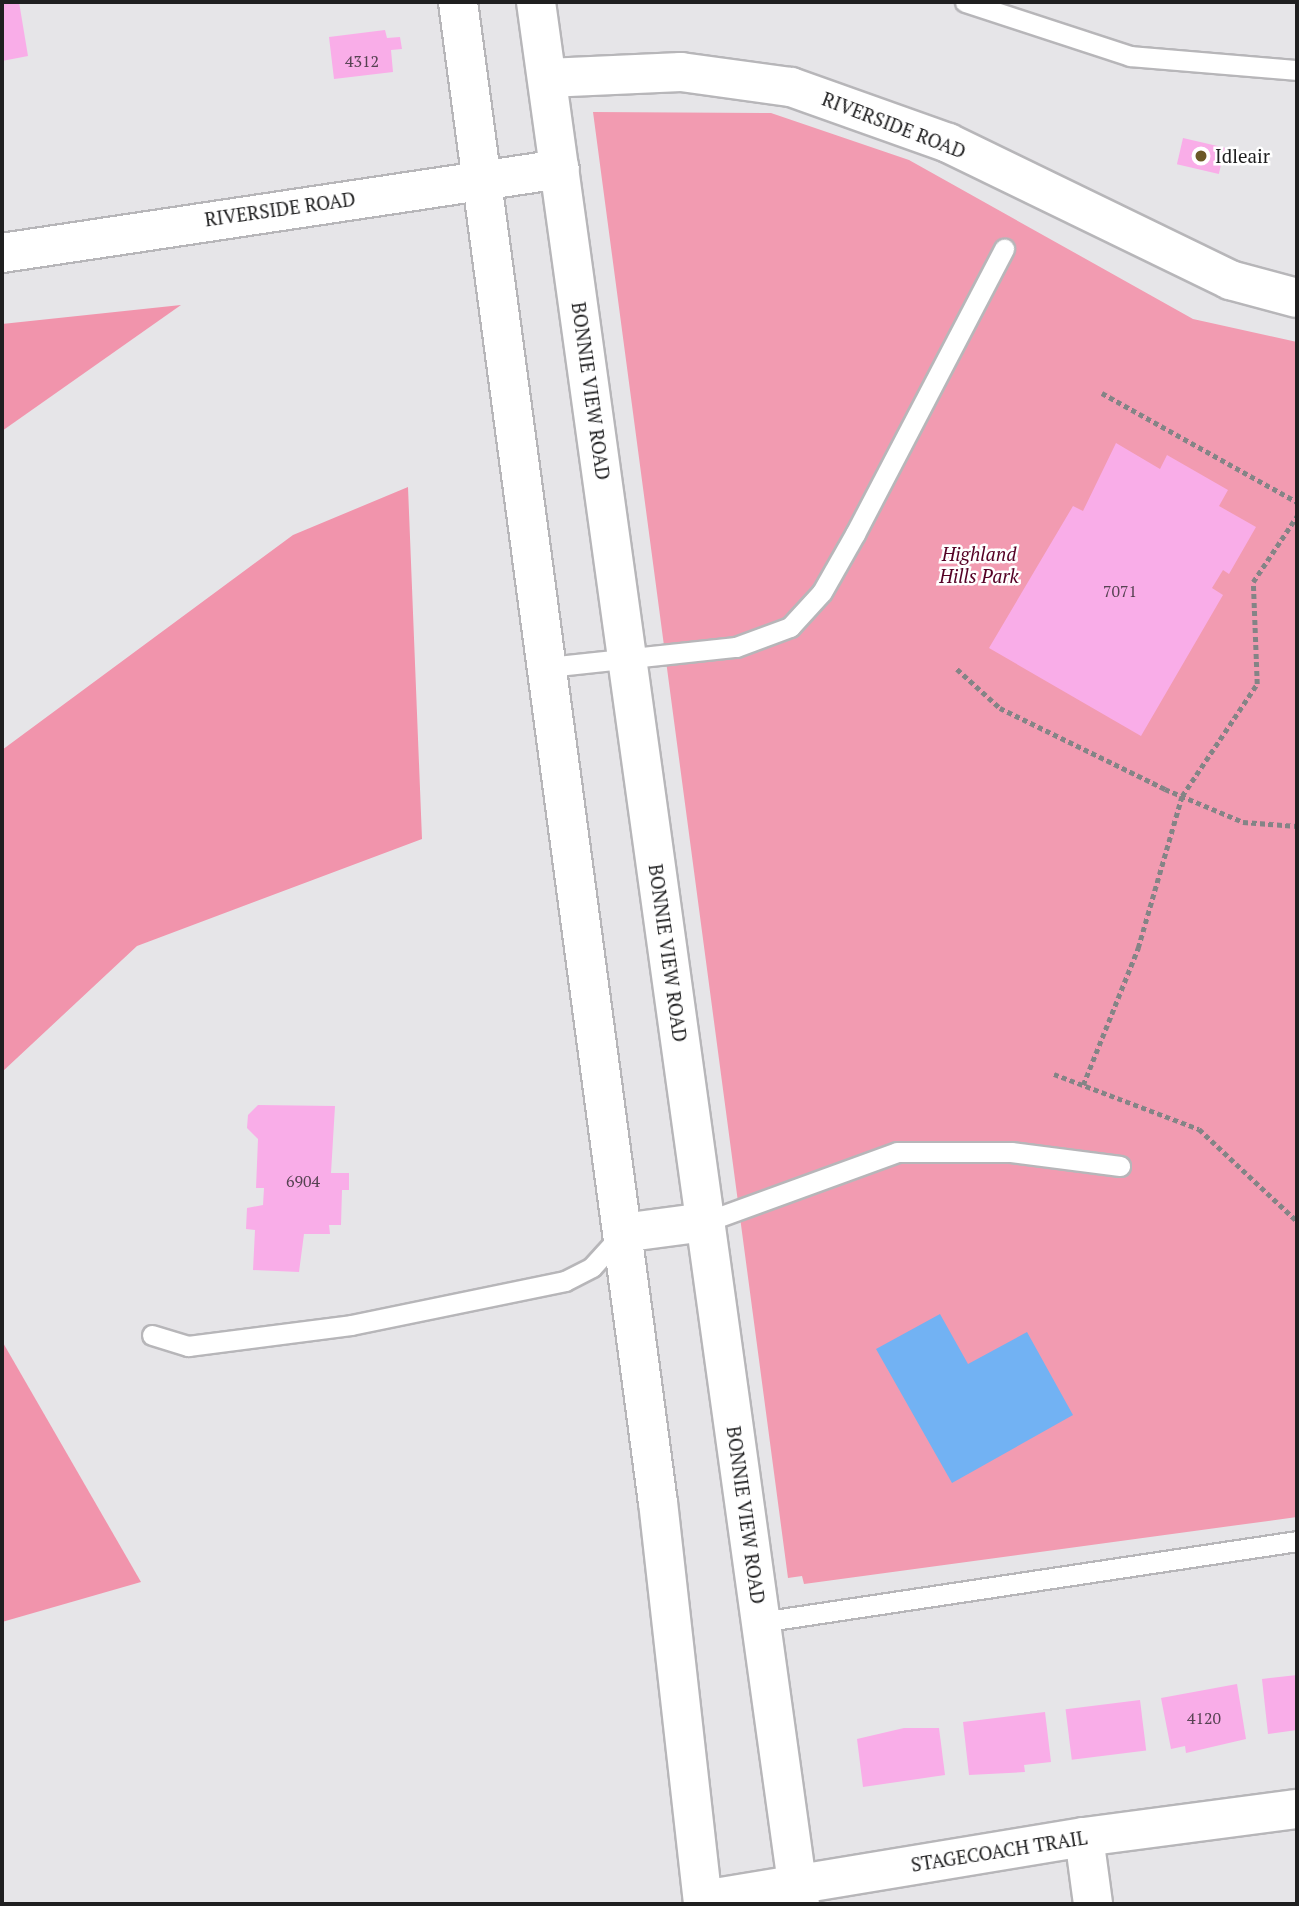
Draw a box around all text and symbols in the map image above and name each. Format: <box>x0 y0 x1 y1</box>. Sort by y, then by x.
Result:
house number: 4312 <box>345 51 379 71</box>
street label: RIVERSIDE ROAD <box>819 87 969 163</box>
place label: Idleair <box>1215 145 1270 167</box>
marker: Idleair <box>1193 148 1209 164</box>
street label: RIVERSIDE ROAD <box>203 187 357 231</box>
street label: BONNIE VIEW ROAD <box>567 300 615 482</box>
park label: Highland Hills Park <box>939 543 1019 587</box>
house number: 7071 <box>1103 581 1137 601</box>
street label: BONNIE VIEW ROAD <box>644 862 692 1044</box>
house number: 6904 <box>286 1171 320 1191</box>
street label: BONNIE VIEW ROAD <box>722 1424 770 1606</box>
house number: 4120 <box>1187 1708 1221 1728</box>
street label: STAGECOACH TRAIL <box>909 1826 1089 1876</box>

